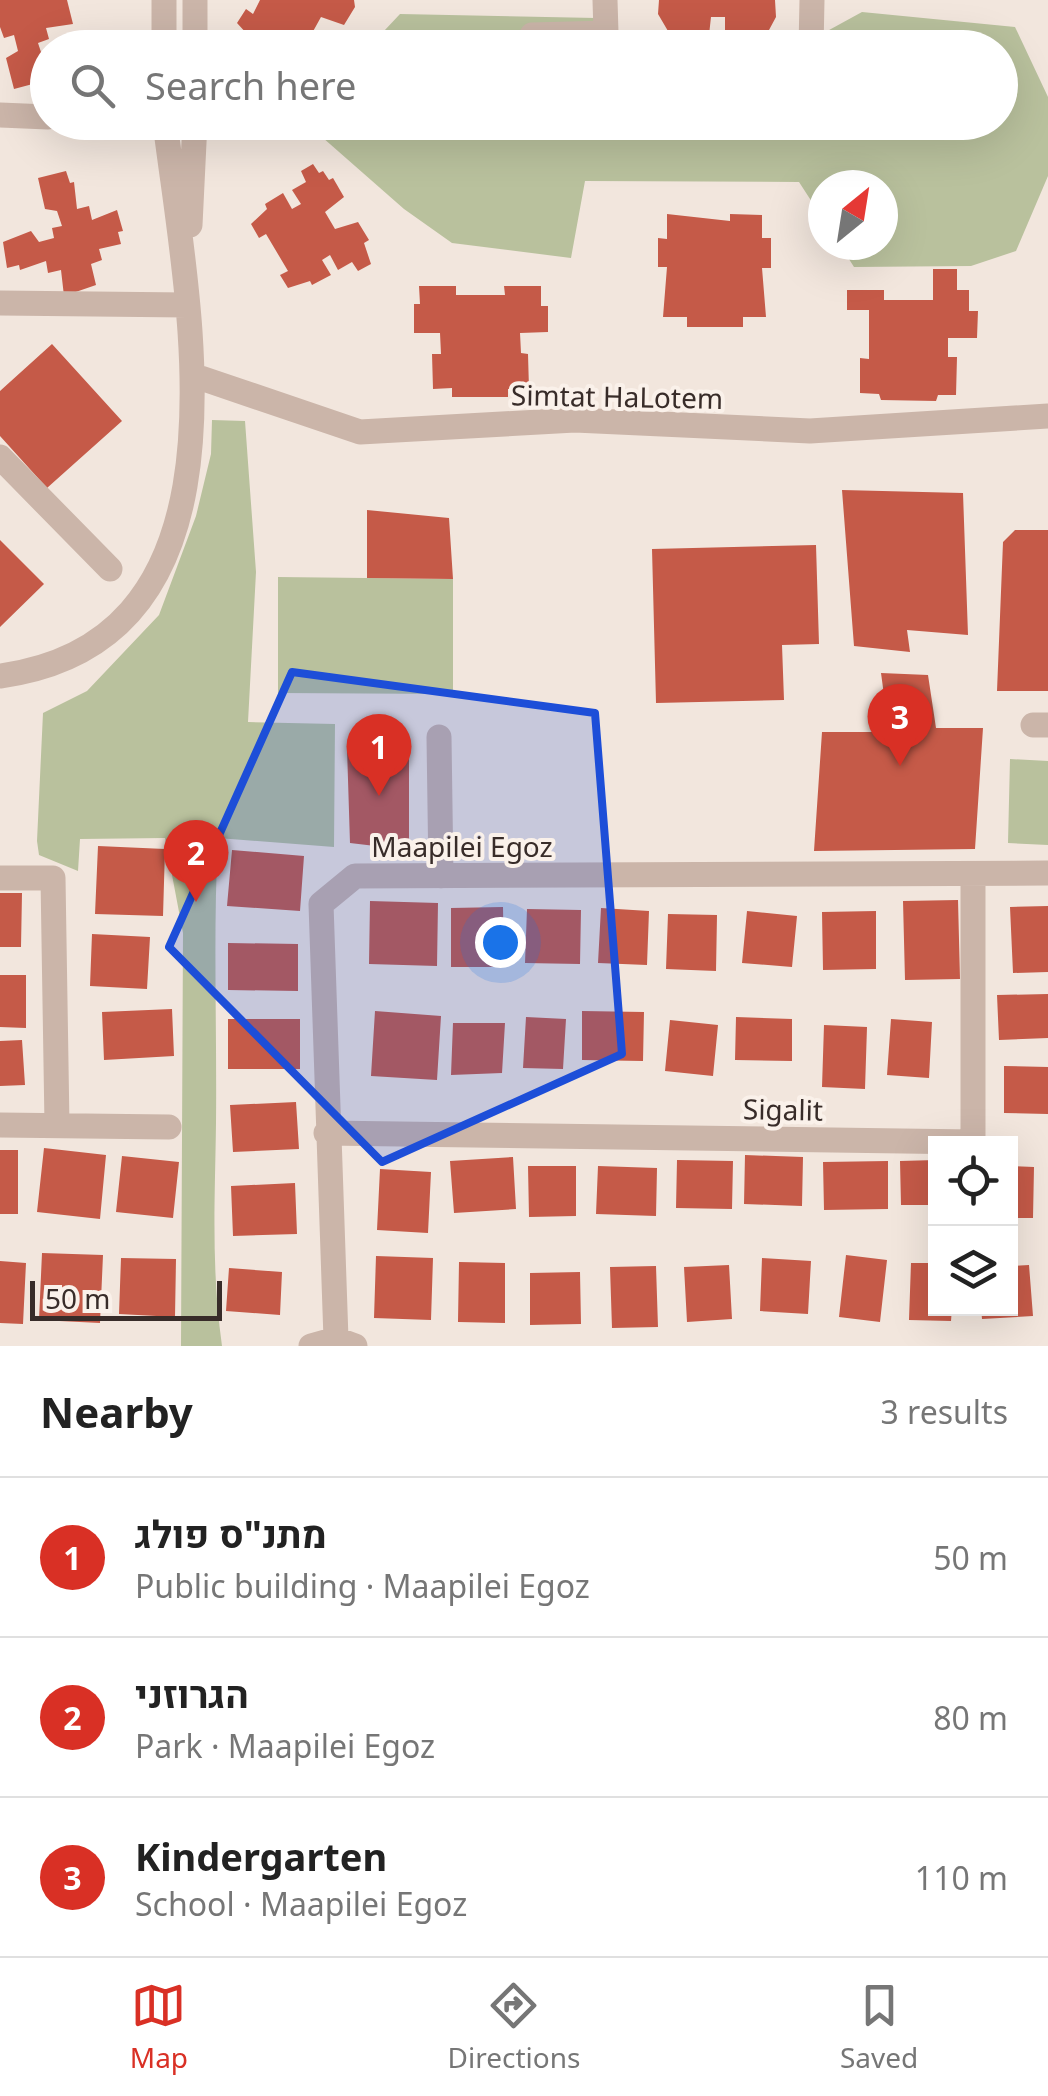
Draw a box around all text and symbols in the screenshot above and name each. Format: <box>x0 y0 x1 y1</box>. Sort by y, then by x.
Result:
search box <box>30 30 1018 140</box>
icon: search <box>65 58 120 113</box>
text: Search here <box>145 59 356 111</box>
north arrow <box>808 170 898 260</box>
street label: Simtat HaLotem <box>511 375 723 417</box>
pin: 3 <box>868 684 932 766</box>
pin: 1 <box>346 714 412 796</box>
pin: 2 <box>164 820 228 902</box>
street label: Maapilei Egoz <box>371 827 553 865</box>
your location <box>475 917 526 968</box>
street label: Sigalit <box>743 1089 823 1129</box>
map controls <box>928 1136 1018 1316</box>
button: locate <box>928 1136 1018 1226</box>
button: layers <box>928 1226 1018 1316</box>
scale bar <box>30 1276 222 1320</box>
text: 50 m <box>45 1279 111 1317</box>
text: Nearby <box>40 1383 193 1440</box>
text: 3 results <box>881 1390 1008 1433</box>
text: מתנ"ס פולג <box>135 1507 327 1559</box>
text: 1 <box>63 1536 82 1579</box>
text: 50 m <box>933 1536 1008 1579</box>
text: Public building · Maapilei Egoz <box>135 1564 590 1607</box>
text: הגרוזני <box>135 1667 249 1719</box>
text: 2 <box>63 1696 82 1739</box>
text: 80 m <box>933 1696 1008 1739</box>
text: Park · Maapilei Egoz <box>135 1724 435 1767</box>
text: Kindergarten <box>135 1830 387 1882</box>
text: 3 <box>63 1856 82 1899</box>
text: 110 m <box>915 1856 1008 1899</box>
text: School · Maapilei Egoz <box>135 1882 467 1925</box>
tab: Map <box>130 1978 188 2076</box>
tab: Directions <box>448 1978 580 2076</box>
tab: Saved <box>840 1978 918 2076</box>

